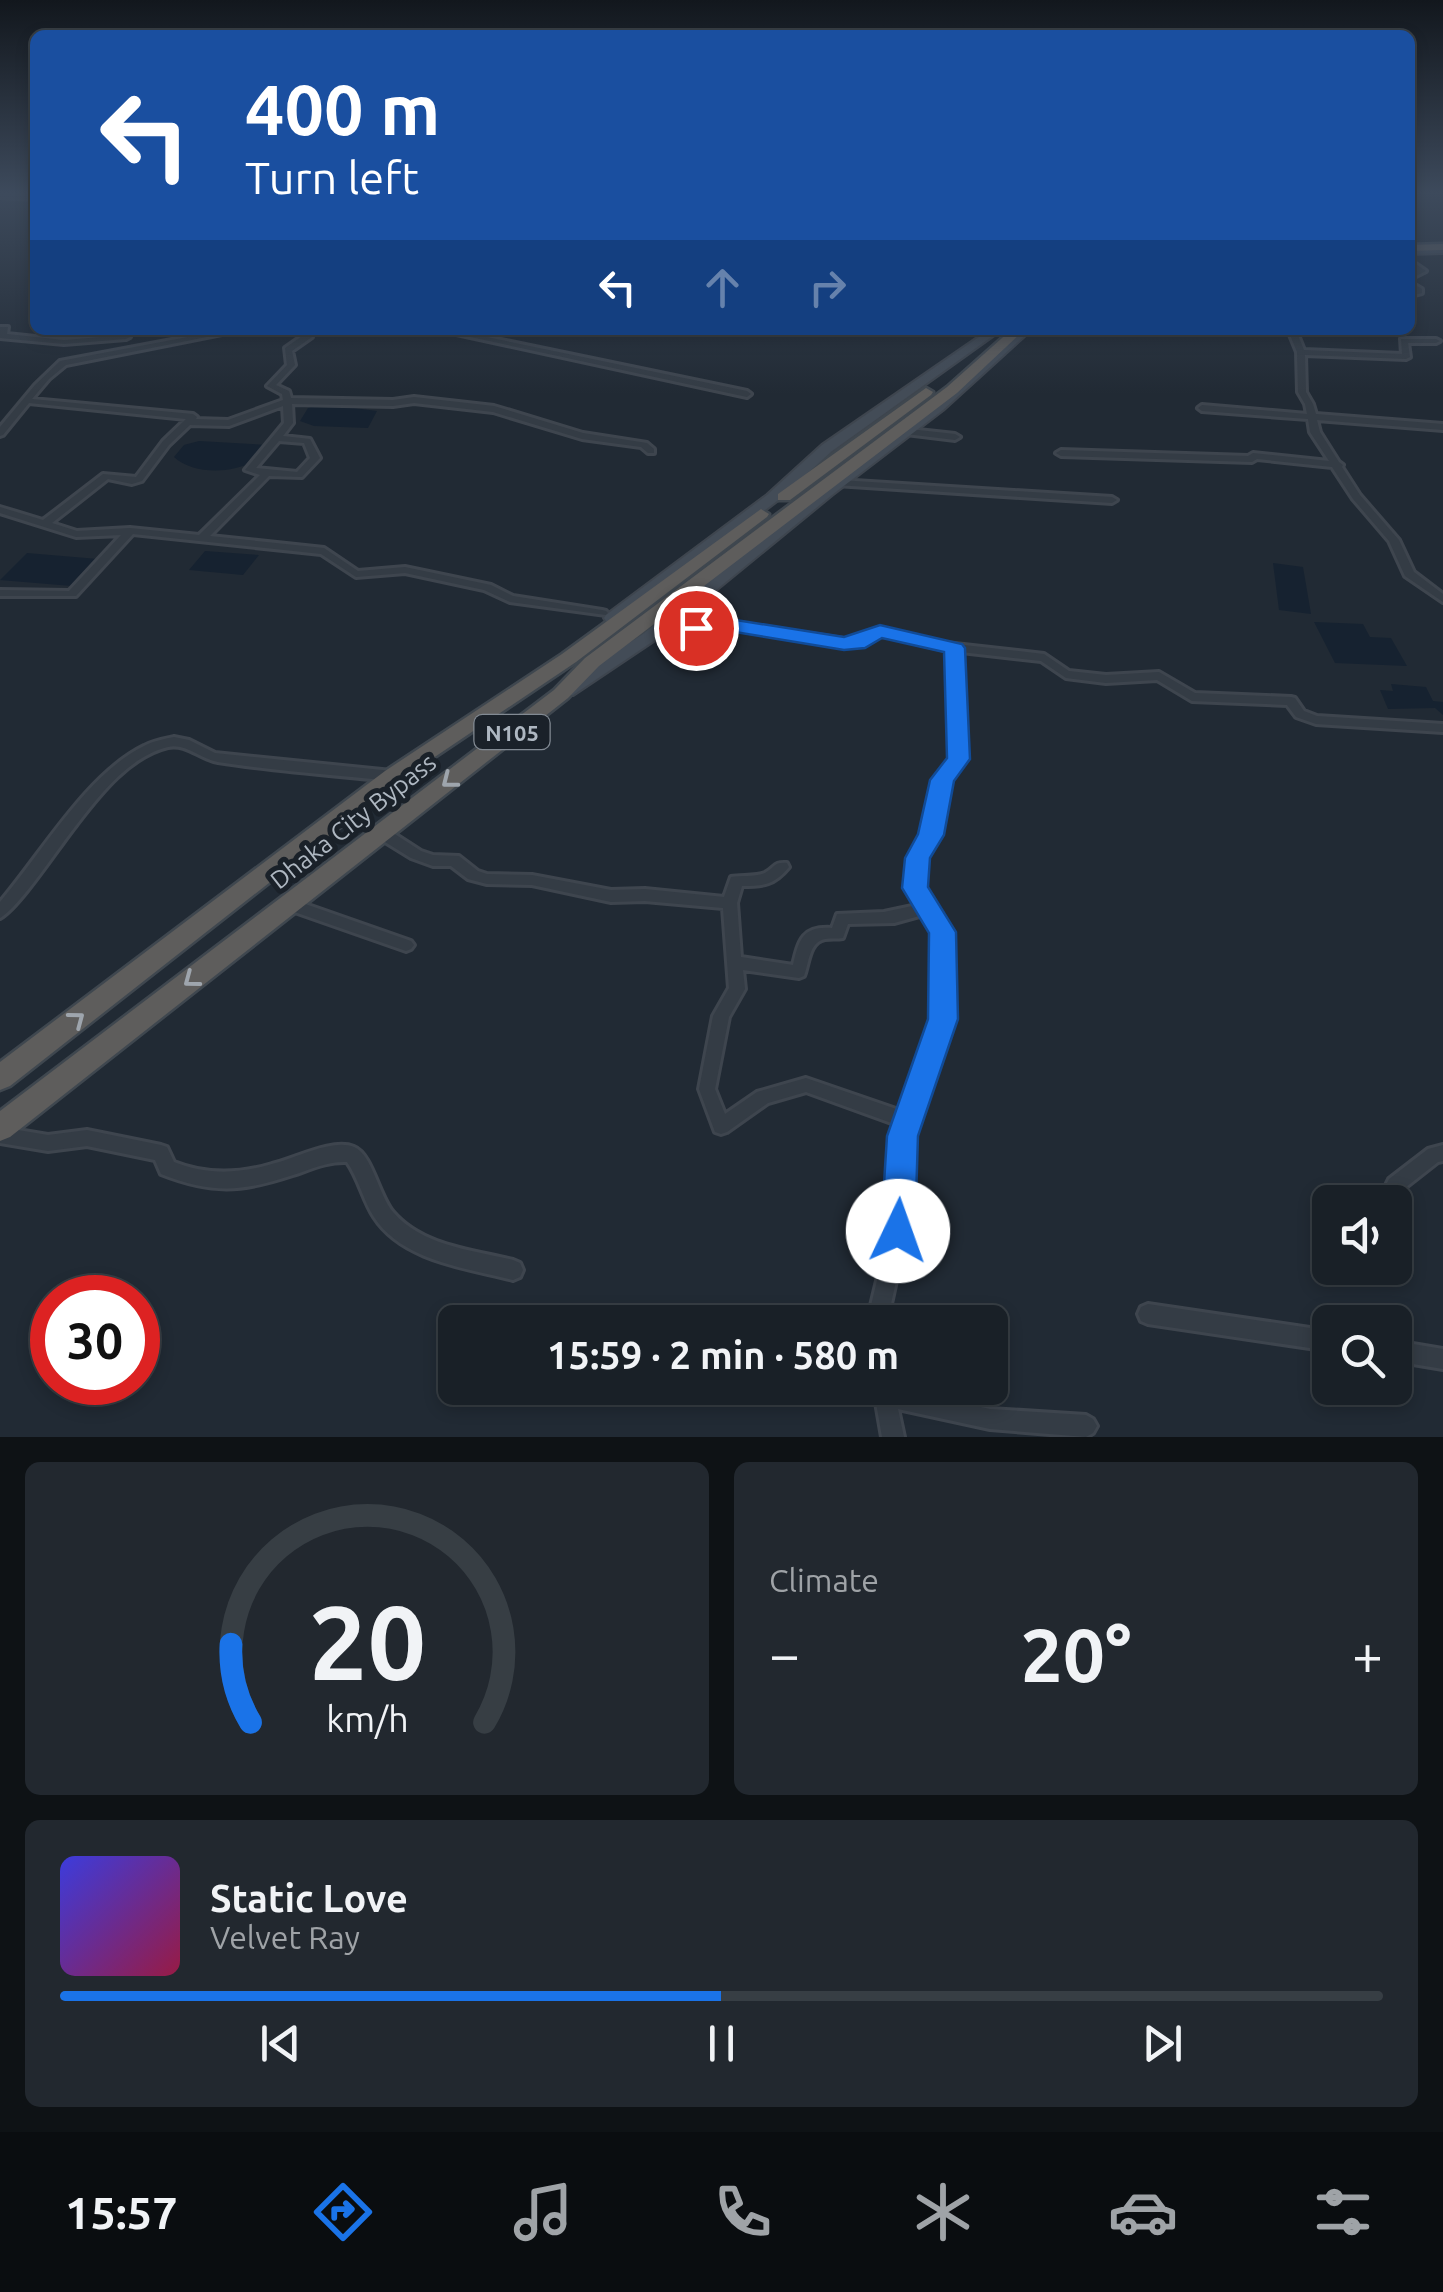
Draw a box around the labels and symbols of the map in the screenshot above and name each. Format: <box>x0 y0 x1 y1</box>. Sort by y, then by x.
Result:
pin <box>654 586 739 671</box>
road number: N105 <box>474 715 550 749</box>
street label: Dhaka City Bypass <box>265 748 441 894</box>
one-way arrow <box>442 770 460 787</box>
one-way arrow <box>185 968 203 986</box>
one-way arrow <box>66 1013 84 1030</box>
position arrow <box>846 1179 950 1283</box>
speed limit sign: 30 <box>30 1275 160 1405</box>

